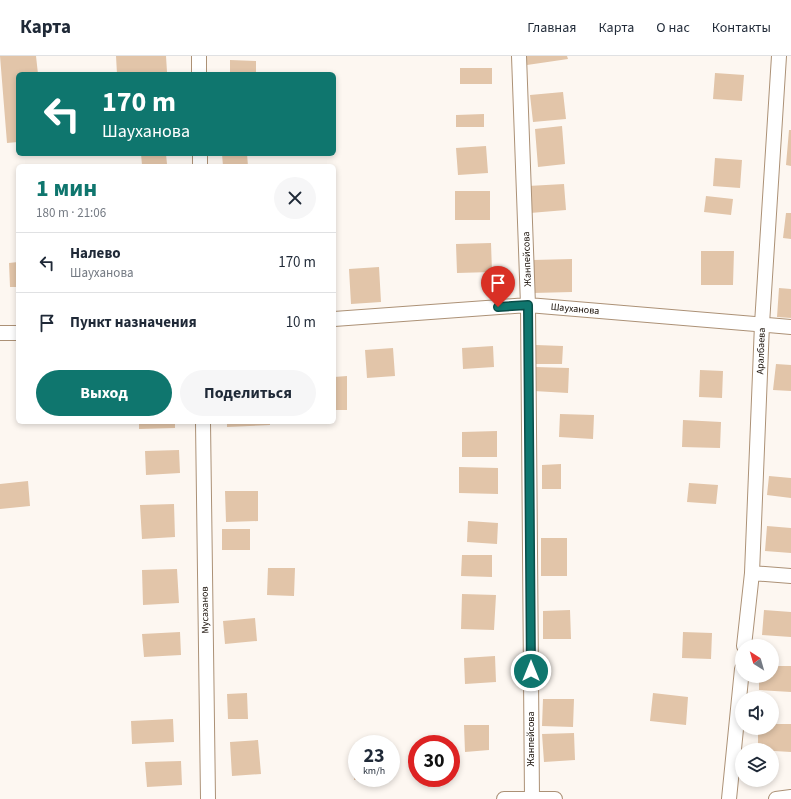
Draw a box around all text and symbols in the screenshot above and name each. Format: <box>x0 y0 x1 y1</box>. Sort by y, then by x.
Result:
text: Карта <box>20 14 71 41</box>
text: Главная <box>527 18 576 38</box>
text: Карта <box>598 18 634 38</box>
text: О нас <box>656 18 690 38</box>
text: Контакты <box>712 18 771 38</box>
text: 170 m <box>102 82 176 122</box>
icon: left <box>36 88 88 140</box>
text: Шауханова <box>102 119 190 144</box>
text: 1 мин <box>36 171 97 206</box>
button: close <box>274 177 316 219</box>
text: 180 m · 21:06 <box>36 204 106 222</box>
street label: Жанпейсова <box>519 231 535 287</box>
text: Налево <box>70 243 121 264</box>
icon: left <box>36 252 58 274</box>
text: 170 m <box>278 252 316 273</box>
text: Шауханова <box>70 264 134 282</box>
pin <box>481 266 515 307</box>
icon: arrive <box>487 272 509 294</box>
street label: Шауханова <box>550 300 600 318</box>
icon: arrive <box>36 312 58 334</box>
text: Пункт назначения <box>70 312 197 333</box>
text: 10 m <box>286 312 316 333</box>
street label: Аралбаева <box>753 327 769 375</box>
button: Выход <box>36 370 172 416</box>
button: Поделиться <box>180 370 316 416</box>
street label: Мусаханов <box>198 586 212 634</box>
north arrow <box>735 639 779 683</box>
map controls <box>735 639 779 787</box>
position arrow <box>510 650 552 692</box>
button: sound <box>735 691 779 735</box>
street label: Жанпейсова <box>524 712 538 767</box>
speed limit sign: 30 <box>408 735 460 787</box>
text: 23 <box>363 742 385 770</box>
button: layers <box>735 743 779 787</box>
text: km/h <box>363 764 385 778</box>

